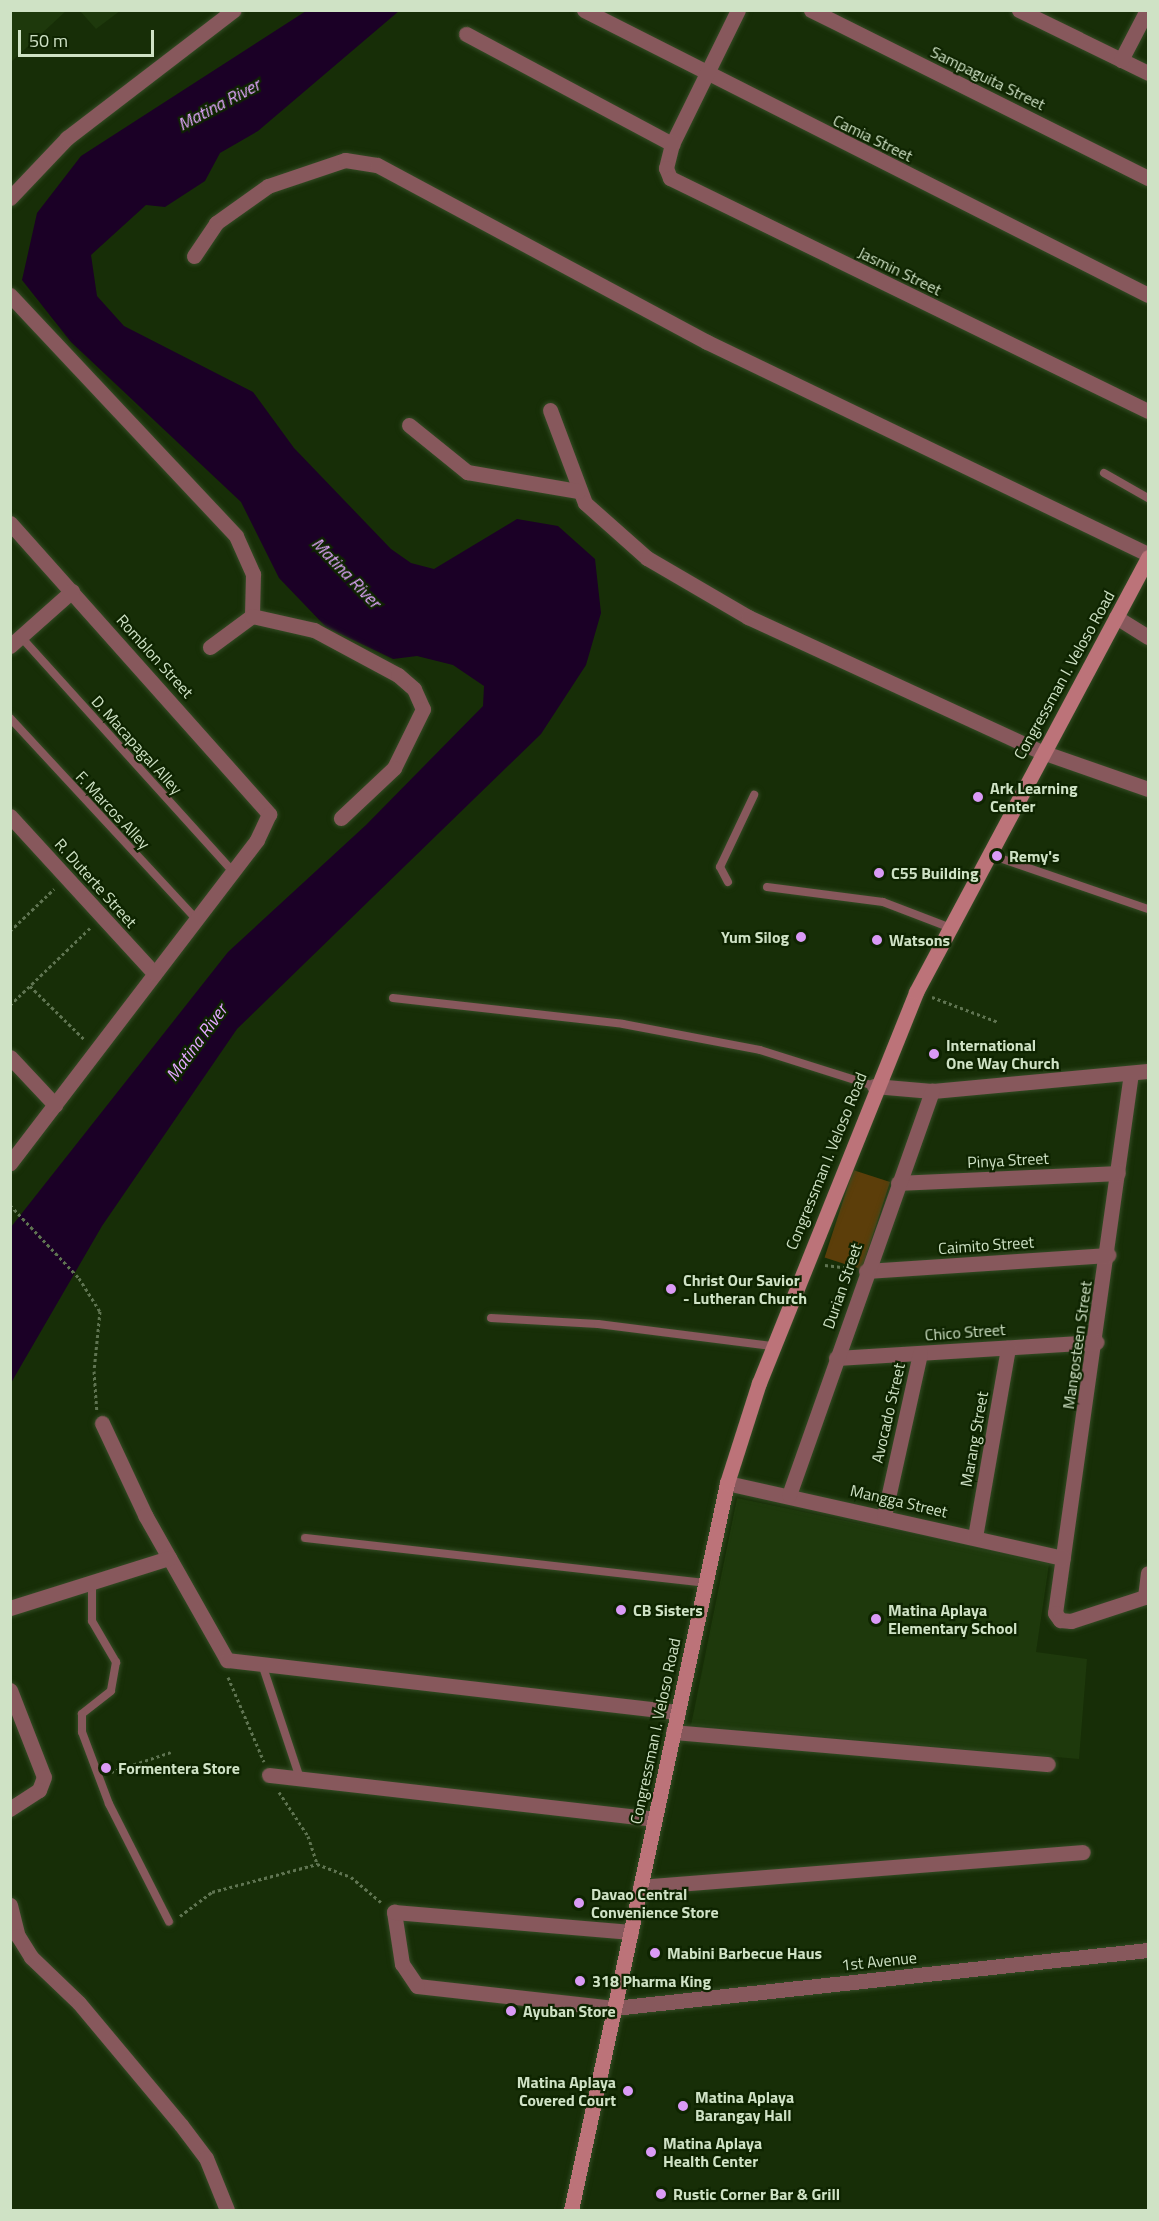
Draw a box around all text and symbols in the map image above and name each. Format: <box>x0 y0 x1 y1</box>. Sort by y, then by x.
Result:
scale bar <box>21 18 158 56</box>
text: 50 m <box>29 27 68 54</box>
street label: Sampaguita Street <box>928 42 1048 114</box>
water label: Matina River <box>174 74 264 136</box>
street label: Camia Street <box>830 110 916 166</box>
street label: Jasmin Street <box>855 243 945 299</box>
water label: Matina River <box>307 533 385 613</box>
street label: Congressman I. Veloso Road <box>1010 587 1118 763</box>
street label: Romblon Street <box>113 610 197 702</box>
street label: D. Macapagal Alley <box>88 692 186 798</box>
street label: F. Marcos Alley <box>72 767 154 853</box>
place label: Ark Learning Center <box>990 778 1078 816</box>
marker: Ark Learning Center <box>971 790 985 804</box>
street label: R. Duterte Street <box>51 834 141 932</box>
place label: Remy's <box>1009 846 1060 866</box>
marker: Remy's <box>990 849 1004 863</box>
place label: C55 Building <box>891 863 978 883</box>
marker: C55 Building <box>872 866 886 880</box>
place label: Yum Silog <box>721 927 789 947</box>
marker: Yum Silog <box>794 930 808 944</box>
place label: Watsons <box>889 930 950 950</box>
marker: Watsons <box>870 933 884 947</box>
water label: Matina River <box>162 1000 232 1086</box>
place label: International One Way Church <box>946 1035 1060 1073</box>
marker: International One Way Church <box>927 1047 941 1061</box>
street label: Congressman I. Veloso Road <box>782 1069 870 1253</box>
street label: Pinya Street <box>967 1148 1049 1172</box>
street label: Caimito Street <box>937 1232 1035 1258</box>
street label: Durian Street <box>818 1241 866 1331</box>
place label: Christ Our Savior - Lutheran Church <box>683 1270 807 1308</box>
street label: Mangosteen Street <box>1058 1280 1096 1410</box>
marker: Christ Our Savior - Lutheran Church <box>664 1282 678 1296</box>
street label: Chico Street <box>924 1320 1006 1344</box>
street label: Avocado Street <box>867 1361 909 1465</box>
street label: Marang Street <box>956 1390 992 1488</box>
street label: Mangga Street <box>848 1480 950 1522</box>
place label: CB Sisters <box>633 1600 703 1620</box>
place label: Matina Aplaya Elementary School <box>888 1600 1017 1638</box>
marker: CB Sisters <box>614 1603 628 1617</box>
marker: Matina Aplaya Elementary School <box>869 1612 883 1626</box>
street label: Congressman I. Veloso Road <box>626 1636 684 1826</box>
place label: Formentera Store <box>118 1758 240 1778</box>
marker: Formentera Store <box>99 1761 113 1775</box>
place label: Davao Central Convenience Store <box>591 1884 719 1922</box>
marker: Davao Central Convenience Store <box>572 1896 586 1910</box>
place label: Mabini Barbecue Haus <box>667 1943 822 1963</box>
marker: Mabini Barbecue Haus <box>648 1946 662 1960</box>
street label: 1st Avenue <box>840 1948 918 1974</box>
place label: 318 Pharma King <box>592 1971 711 1991</box>
marker: 318 Pharma King <box>573 1974 587 1988</box>
place label: Ayuban Store <box>523 2001 616 2021</box>
marker: Ayuban Store <box>504 2004 518 2018</box>
place label: Matina Aplaya Covered Court <box>517 2072 616 2110</box>
marker: Matina Aplaya Covered Court <box>621 2084 635 2098</box>
place label: Matina Aplaya Barangay Hall <box>695 2087 794 2125</box>
marker: Matina Aplaya Barangay Hall <box>676 2099 690 2113</box>
place label: Matina Aplaya Health Center <box>663 2133 762 2171</box>
marker: Matina Aplaya Health Center <box>644 2145 658 2159</box>
place label: Rustic Corner Bar & Grill <box>673 2184 840 2204</box>
marker: Rustic Corner Bar & Grill <box>654 2187 668 2201</box>

